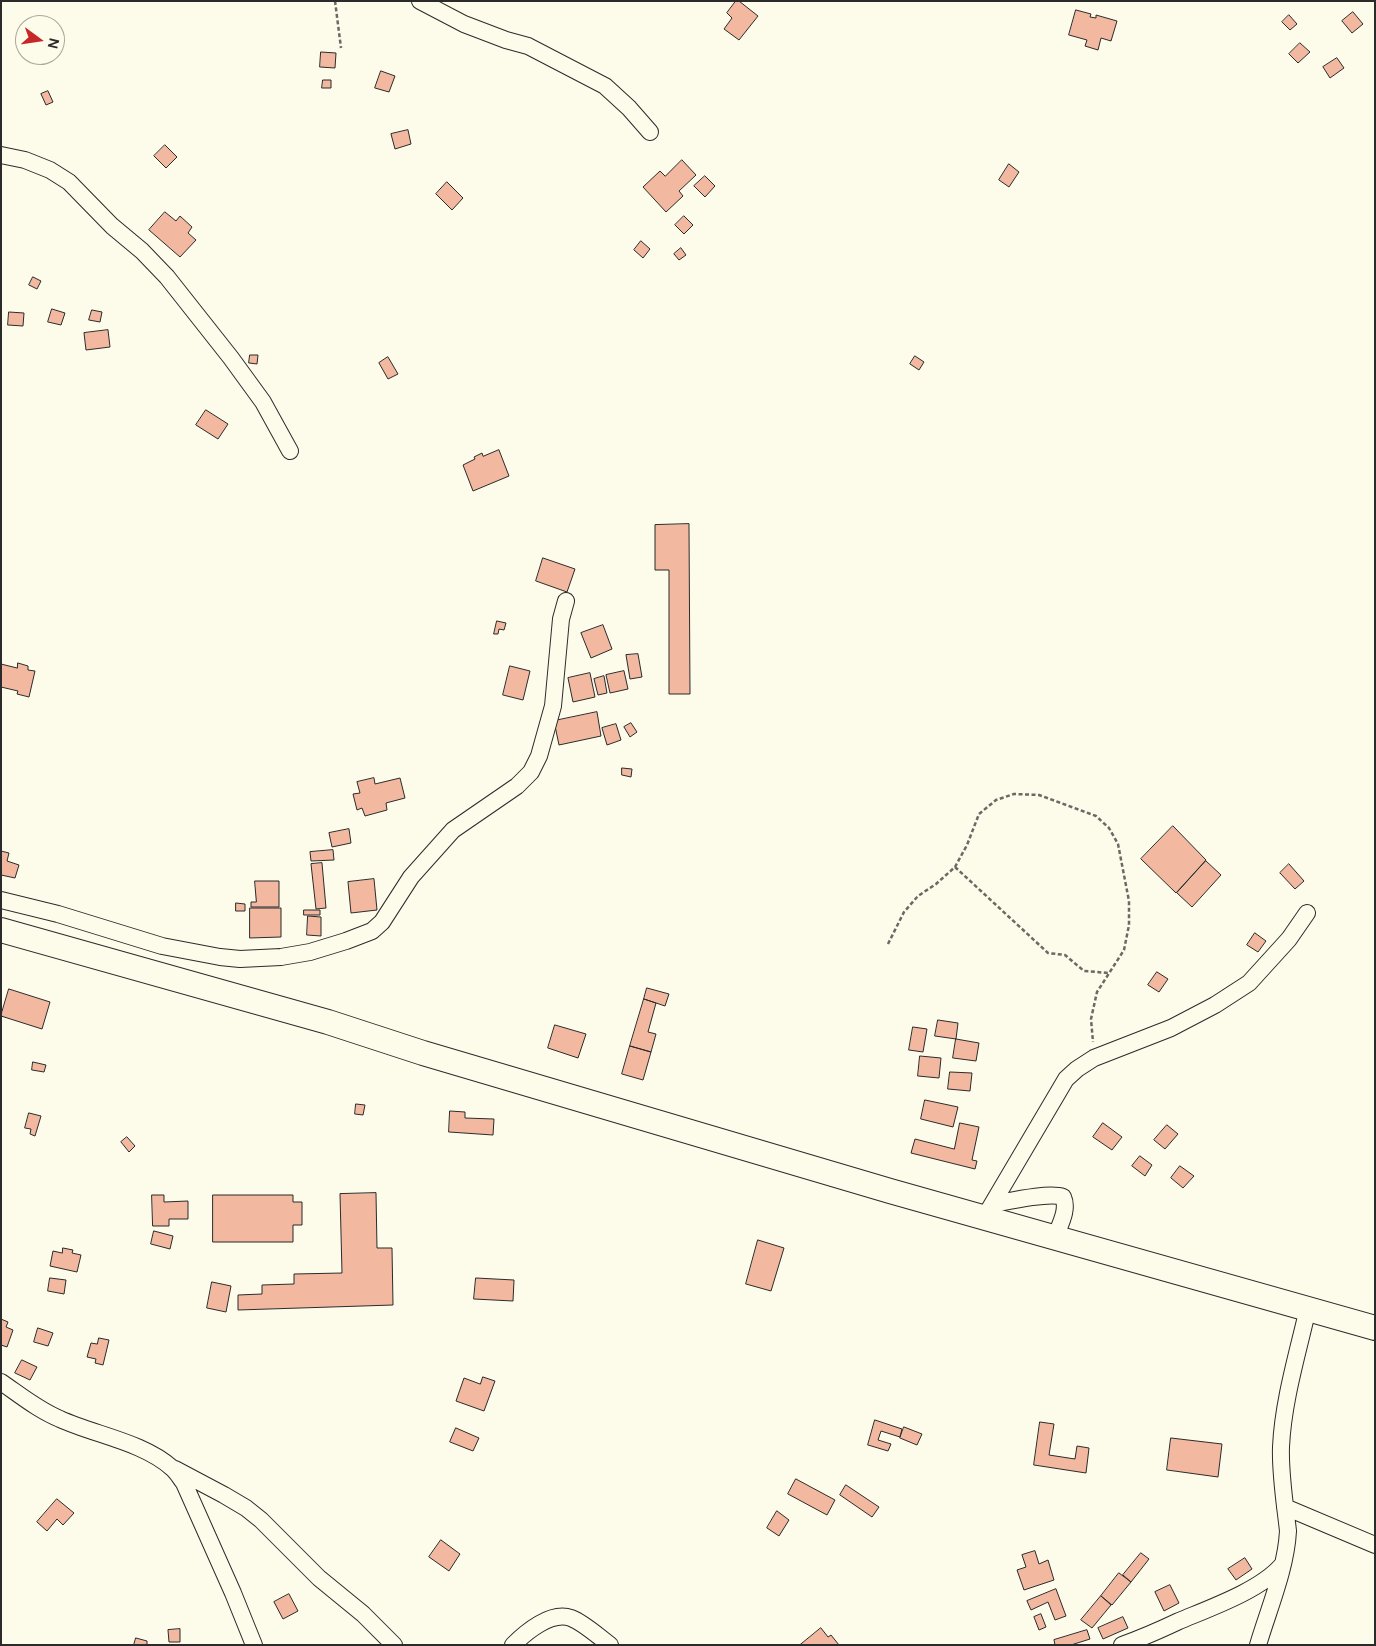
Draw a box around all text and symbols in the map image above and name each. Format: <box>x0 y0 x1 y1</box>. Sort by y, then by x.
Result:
north arrow <box>15 15 65 65</box>
text: N <box>44 36 64 51</box>

